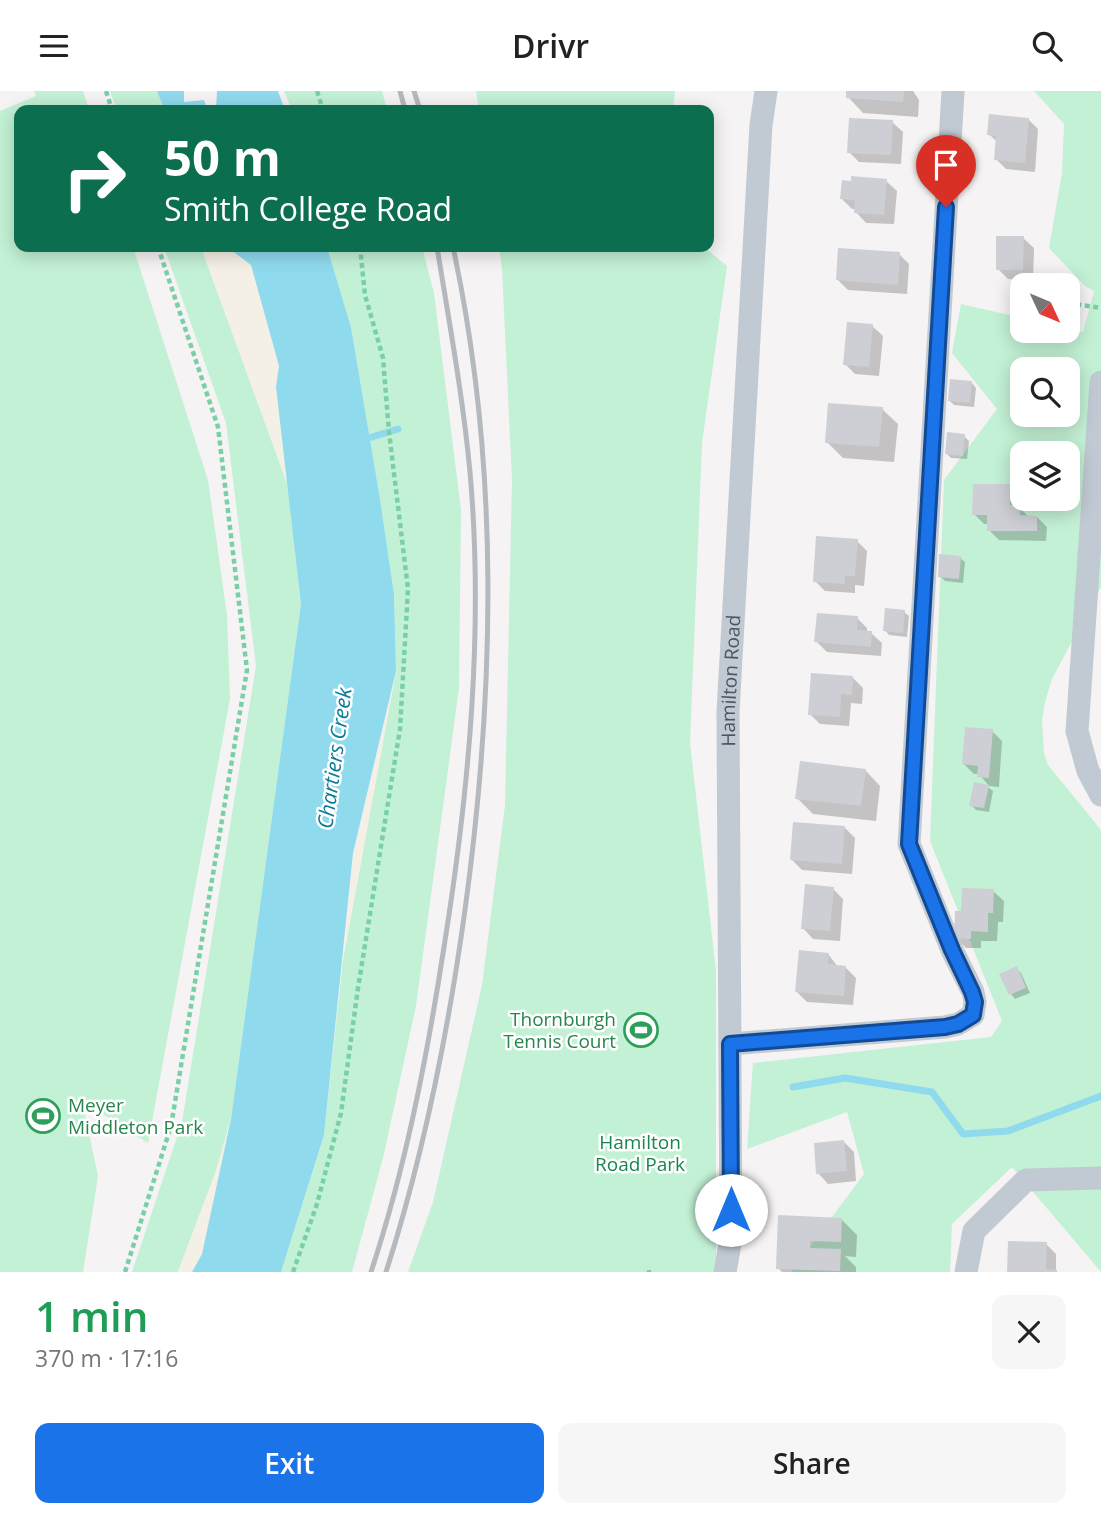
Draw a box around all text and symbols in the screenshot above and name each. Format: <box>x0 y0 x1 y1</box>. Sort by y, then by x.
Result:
text: Drivr <box>512 24 589 67</box>
icon: menu <box>35 27 73 65</box>
icon: search <box>1028 27 1066 65</box>
text: 50 m <box>164 124 281 190</box>
icon: right <box>49 133 140 224</box>
pin <box>916 135 976 207</box>
icon: arrive <box>927 146 965 184</box>
text: Smith College Road <box>164 187 452 230</box>
north arrow <box>1010 273 1080 343</box>
map controls <box>1010 273 1080 511</box>
button: search <box>1010 357 1080 427</box>
button: layers <box>1010 441 1080 511</box>
street label: Hamilton Road <box>715 614 746 747</box>
water label: Chartiers Creek <box>310 685 358 830</box>
place label: Thornburgh Tennis Court <box>503 1006 616 1054</box>
sports icon: Thornburgh Tennis Court <box>622 1011 660 1049</box>
place label: Meyer Middleton Park <box>68 1092 203 1140</box>
sports icon: Meyer Middleton Park <box>24 1097 62 1135</box>
park label: Hamilton Road Park <box>595 1129 685 1177</box>
position arrow <box>694 1173 768 1247</box>
text: 1 min <box>35 1287 148 1344</box>
button: close <box>992 1295 1066 1369</box>
text: 370 m · 17:16 <box>35 1342 178 1374</box>
button: Exit <box>35 1423 544 1503</box>
button: Share <box>558 1423 1066 1503</box>

